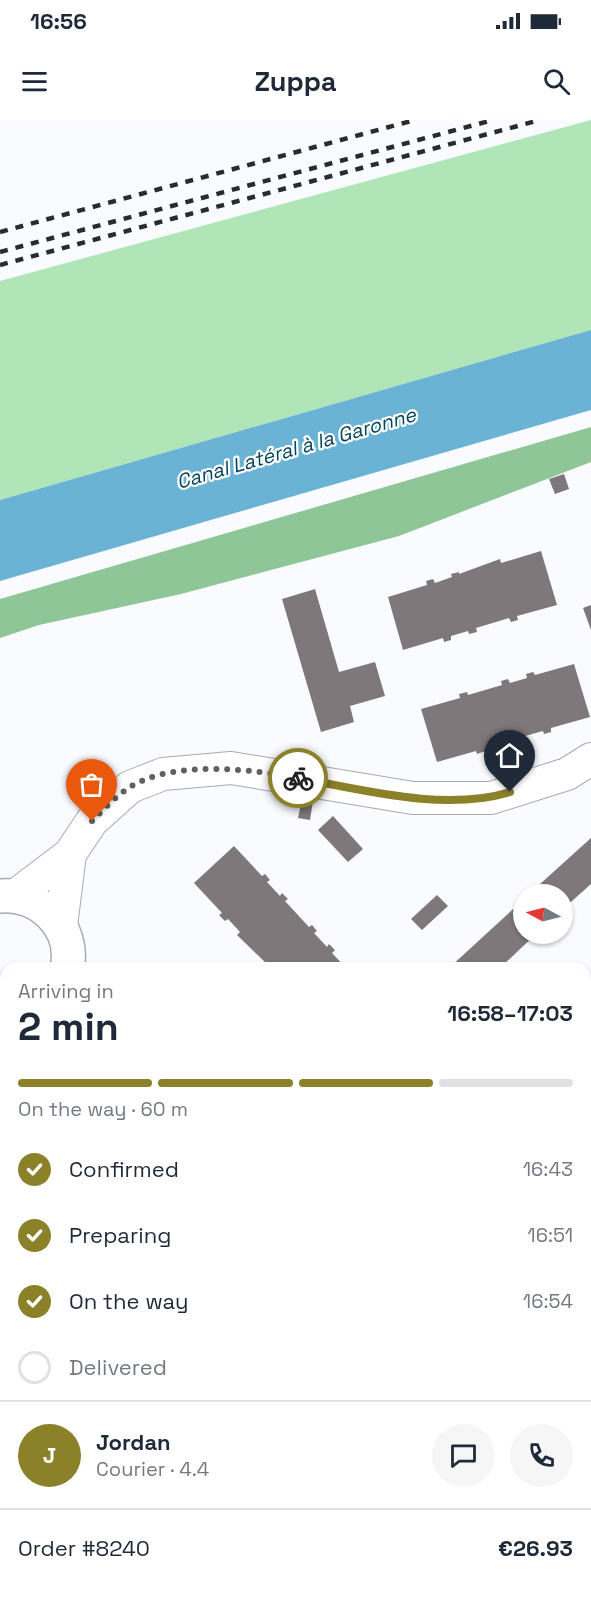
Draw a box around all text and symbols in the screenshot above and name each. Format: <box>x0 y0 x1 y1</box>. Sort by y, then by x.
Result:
text: 16:56 <box>30 7 87 35</box>
text: Zuppa <box>254 64 337 99</box>
icon: menu <box>18 65 51 98</box>
icon: search <box>540 65 573 98</box>
water label: Canal Latéral à la Garonne <box>173 401 420 495</box>
pin <box>484 730 535 792</box>
icon: home <box>493 739 526 772</box>
courier <box>268 748 328 808</box>
pin <box>66 759 117 821</box>
icon: bike <box>282 762 315 795</box>
icon: bag <box>75 768 108 801</box>
north arrow <box>513 884 573 944</box>
map controls <box>513 884 573 944</box>
text: Arriving in <box>18 978 114 1004</box>
text: 16:58–17:03 <box>447 999 573 1027</box>
text: 2 min <box>18 1002 119 1051</box>
text: On the way · 60 m <box>18 1096 188 1122</box>
icon: check <box>18 1153 51 1186</box>
text: Confirmed <box>69 1155 179 1183</box>
text: 16:43 <box>523 1156 573 1182</box>
icon: check <box>18 1219 51 1252</box>
text: Preparing <box>69 1221 171 1249</box>
text: 16:51 <box>527 1222 573 1248</box>
icon: check <box>18 1285 51 1318</box>
text: On the way <box>69 1287 188 1315</box>
text: 16:54 <box>523 1288 573 1314</box>
text: Delivered <box>69 1353 167 1381</box>
button: chat <box>432 1424 495 1487</box>
button: phone <box>510 1424 573 1487</box>
text: Jordan <box>96 1428 171 1456</box>
text: J <box>43 1441 56 1469</box>
text: Courier · 4.4 <box>96 1456 209 1482</box>
text: Order #8240 <box>18 1534 150 1562</box>
text: €26.93 <box>498 1534 573 1562</box>

